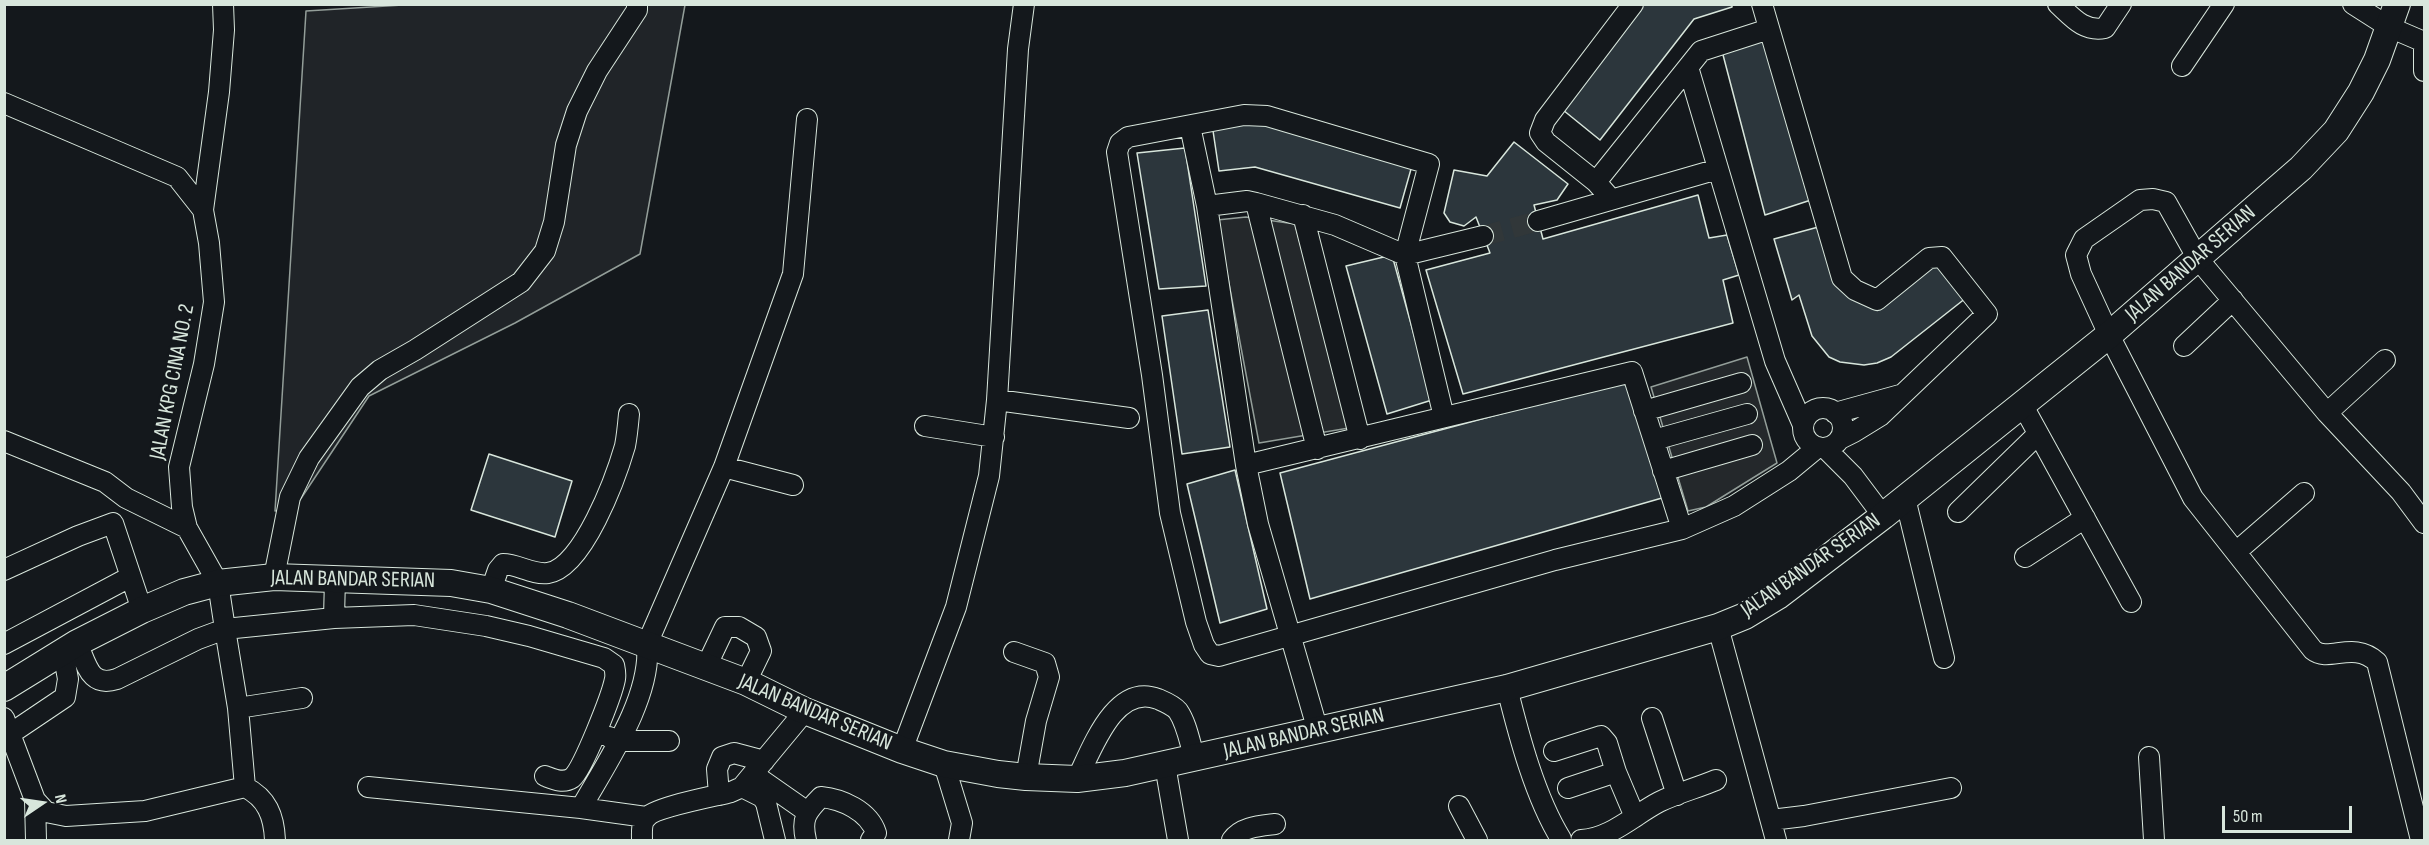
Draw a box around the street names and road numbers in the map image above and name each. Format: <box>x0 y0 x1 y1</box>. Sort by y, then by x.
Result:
street label: JALAN BANDAR SERIAN <box>2120 200 2262 328</box>
street label: JALAN KPG CINA NO. 2 <box>145 302 201 462</box>
street label: JALAN BANDAR SERIAN <box>1736 508 1886 624</box>
street label: JALAN BANDAR SERIAN <box>271 565 435 595</box>
street label: JALAN BANDAR SERIAN <box>734 669 896 757</box>
street label: JALAN BANDAR SERIAN <box>1221 703 1387 765</box>

